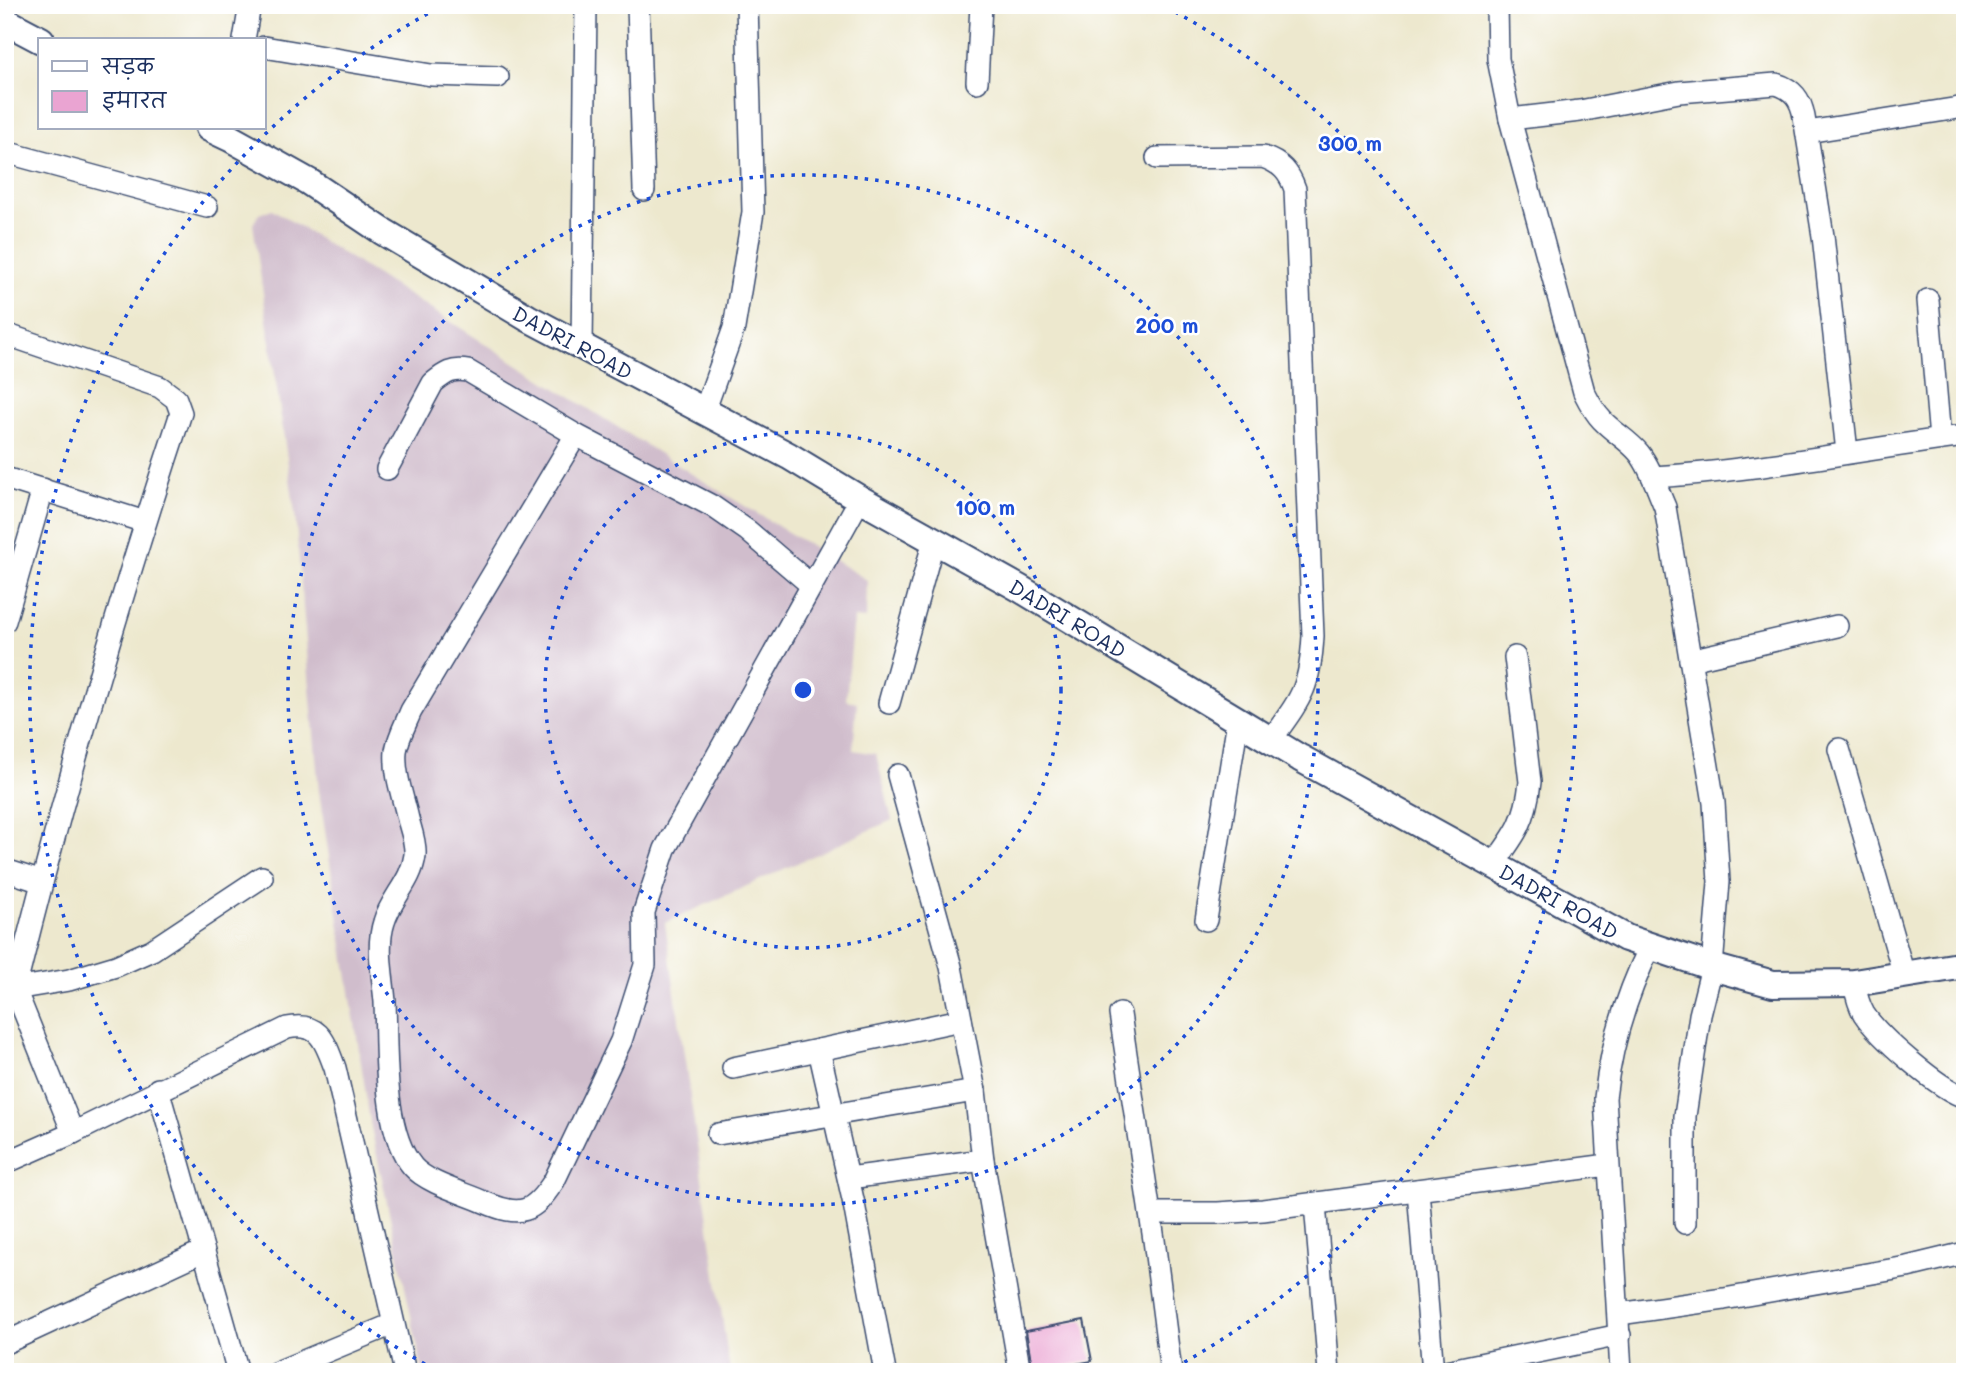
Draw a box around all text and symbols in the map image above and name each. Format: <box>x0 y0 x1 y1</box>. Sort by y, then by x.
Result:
legend <box>38 38 266 130</box>
text: सड़क <box>101 52 155 80</box>
text: इमारत <box>102 86 168 113</box>
text: 300 m <box>1318 129 1382 156</box>
street label: DADRI ROAD <box>508 299 638 385</box>
text: 200 m <box>1136 311 1198 338</box>
text: 100 m <box>955 493 1015 520</box>
street label: DADRI ROAD <box>1005 572 1131 664</box>
centre of rings <box>791 678 815 702</box>
street label: DADRI ROAD <box>1495 857 1623 945</box>

